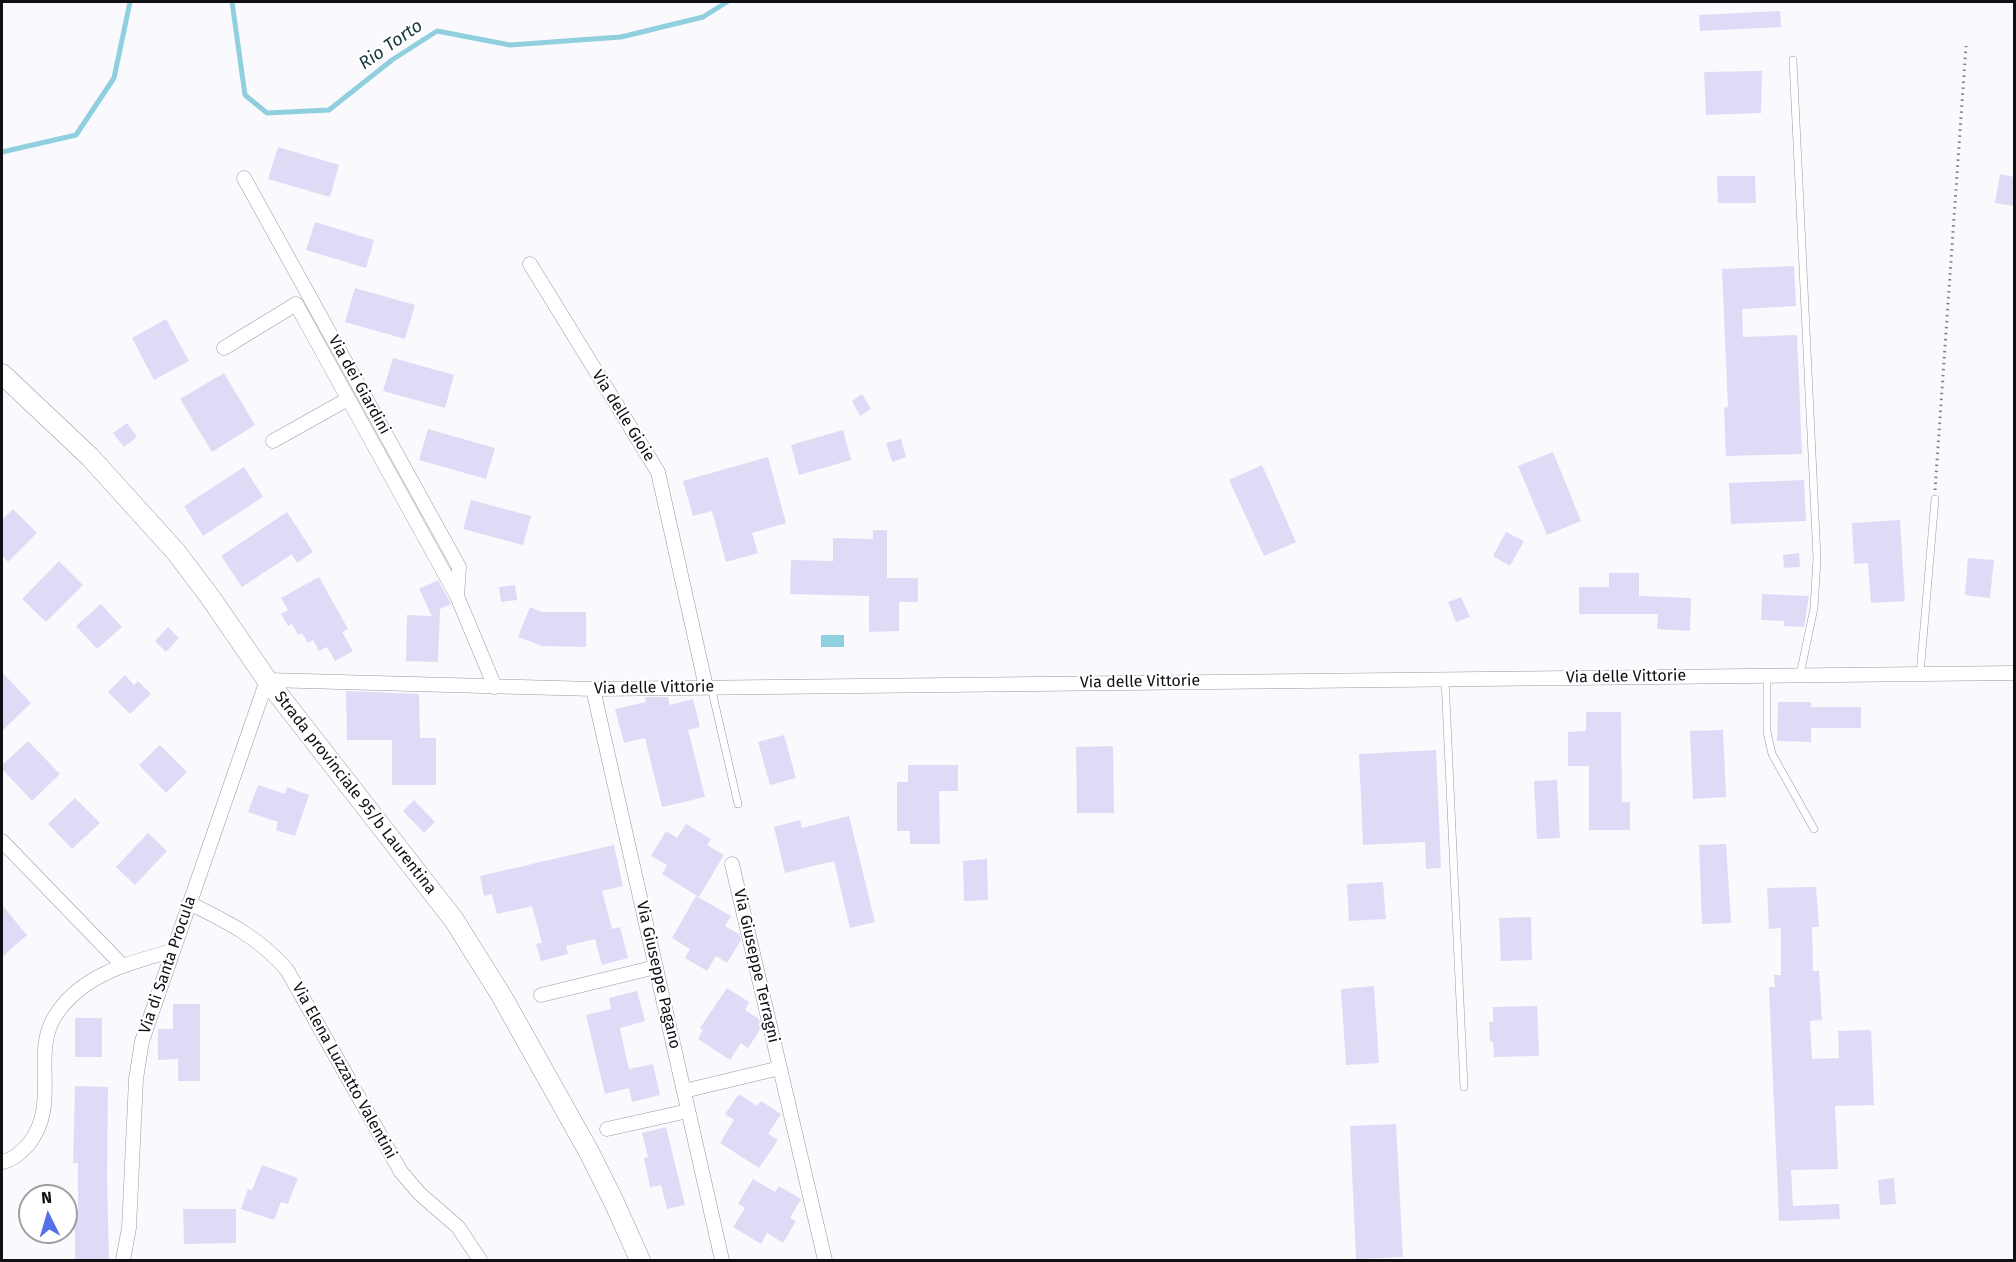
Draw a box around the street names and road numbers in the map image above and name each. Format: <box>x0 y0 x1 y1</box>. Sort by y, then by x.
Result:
street label: Via dei Giardini <box>324 332 394 438</box>
street label: Via delle Gioie <box>587 367 659 465</box>
street label: Via delle Vittorie <box>1566 666 1686 688</box>
street label: Via delle Vittorie <box>1080 671 1200 693</box>
street label: Via delle Vittorie <box>594 677 714 699</box>
street label: Strada provinciale 95/b Laurentina <box>270 688 440 898</box>
street label: Via Giuseppe Terragni <box>729 887 783 1045</box>
street label: Via di Santa Procula <box>135 894 201 1036</box>
street label: Via Giuseppe Pagano <box>632 899 684 1051</box>
street label: Via Elena Luzzatto Valentini <box>287 980 401 1162</box>

